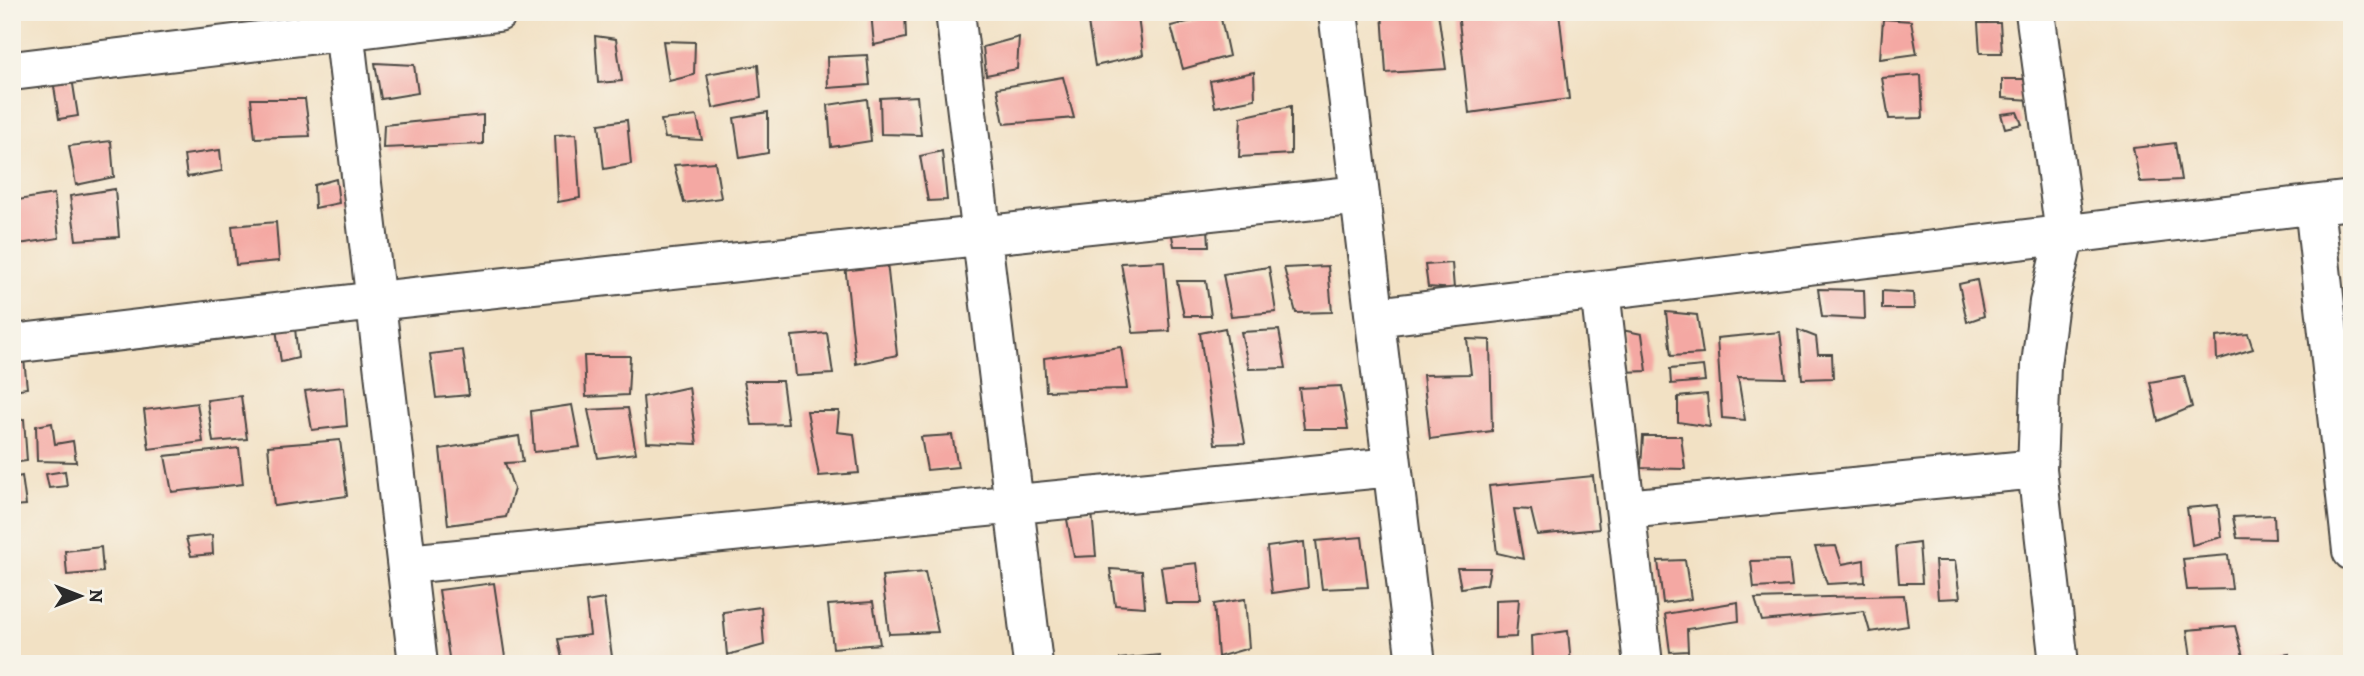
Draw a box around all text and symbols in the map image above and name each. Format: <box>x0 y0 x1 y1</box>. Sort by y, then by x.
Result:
north arrow <box>46 560 116 630</box>
text: N <box>83 589 109 603</box>

